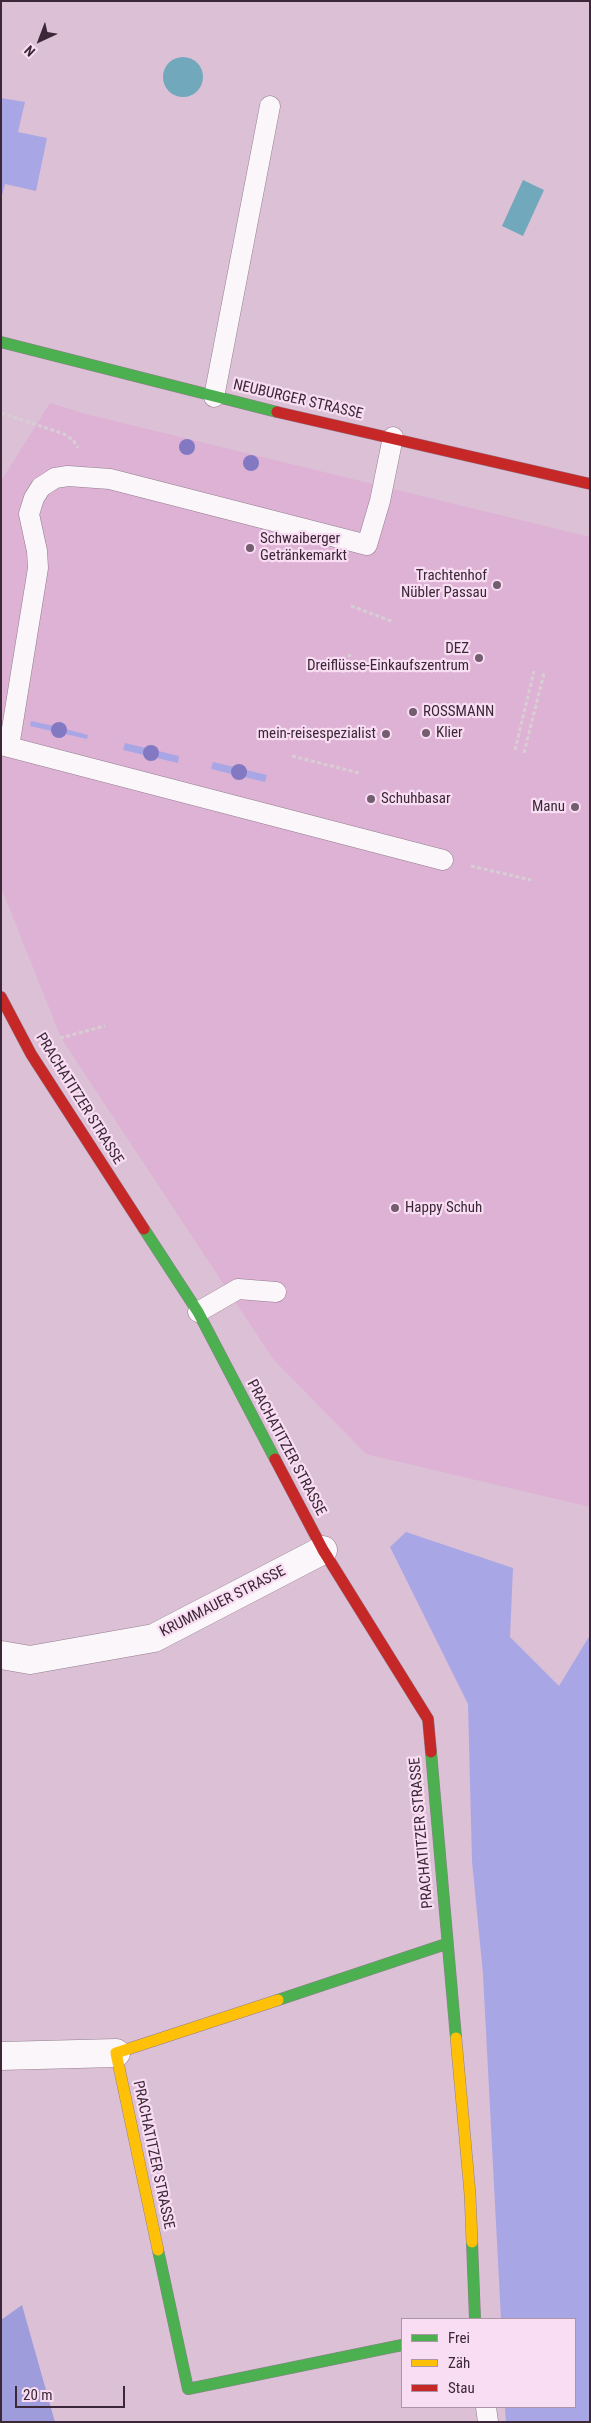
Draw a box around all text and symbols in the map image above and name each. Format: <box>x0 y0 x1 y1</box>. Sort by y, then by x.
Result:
north arrow <box>15 15 65 65</box>
text: N <box>21 42 38 60</box>
street label: NEUBURGER STRASSE <box>231 376 365 424</box>
place label: Schwaiberger Getränkemarkt <box>260 530 347 565</box>
marker: Schwaiberger Getränkemarkt <box>244 542 256 554</box>
place label: Trachtenhof Nübler Passau <box>401 567 487 602</box>
marker: Trachtenhof Nübler Passau <box>491 579 503 591</box>
place label: DEZ Dreiflüsse-Einkaufszentrum <box>307 640 469 675</box>
marker: DEZ Dreiflüsse-Einkaufszentrum <box>473 652 485 664</box>
place label: ROSSMANN <box>423 703 494 721</box>
marker: ROSSMANN <box>407 706 419 718</box>
place label: Klier <box>436 724 463 742</box>
place label: mein-reisespezialist <box>258 725 376 743</box>
marker: Klier <box>420 727 432 739</box>
marker: mein-reisespezialist <box>380 728 392 740</box>
place label: Schuhbasar <box>381 790 451 808</box>
marker: Schuhbasar <box>365 793 377 805</box>
place label: Manu <box>532 798 565 816</box>
marker: Manu <box>569 801 581 813</box>
street label: PRACHATITZER STRASSE <box>31 1030 127 1168</box>
place label: Happy Schuh <box>405 1199 482 1217</box>
marker: Happy Schuh <box>389 1202 401 1214</box>
street label: PRACHATITZER STRASSE <box>242 1377 330 1519</box>
street label: KRUMMAUER STRASSE <box>157 1563 289 1641</box>
street label: PRACHATITZER STRASSE <box>406 1757 438 1909</box>
street label: PRACHATITZER STRASSE <box>128 2079 178 2231</box>
legend <box>401 2318 576 2408</box>
text: Frei <box>448 2329 470 2347</box>
text: Zäh <box>448 2354 470 2372</box>
scale bar <box>18 2376 128 2408</box>
text: Stau <box>448 2379 475 2397</box>
text: 20 m <box>23 2386 53 2404</box>

